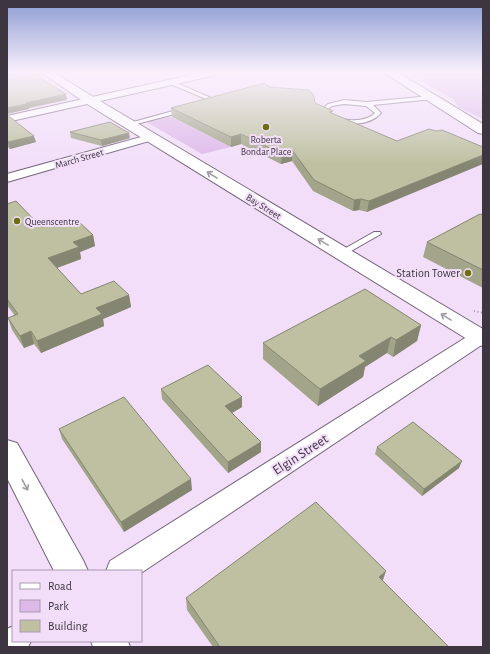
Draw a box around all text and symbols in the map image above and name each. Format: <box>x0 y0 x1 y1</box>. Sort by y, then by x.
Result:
marker: Roberta Bondar Place <box>261 122 271 132</box>
place label: Roberta Bondar Place <box>241 135 292 157</box>
street label: March Street <box>54 147 105 171</box>
one-way arrow <box>206 170 218 178</box>
street label: Bay Street <box>244 192 283 222</box>
marker: Queenscentre <box>12 216 22 226</box>
place label: Queenscentre <box>25 217 80 227</box>
one-way arrow <box>317 238 329 246</box>
place label: Station Tower <box>396 267 460 279</box>
marker: Station Tower <box>463 268 473 278</box>
one-way arrow <box>441 313 452 321</box>
street label: Elgin Street <box>270 432 331 478</box>
one-way arrow <box>22 479 30 491</box>
legend <box>12 570 142 642</box>
text: Road <box>48 580 72 592</box>
text: Park <box>48 600 69 612</box>
text: Building <box>48 620 88 632</box>

